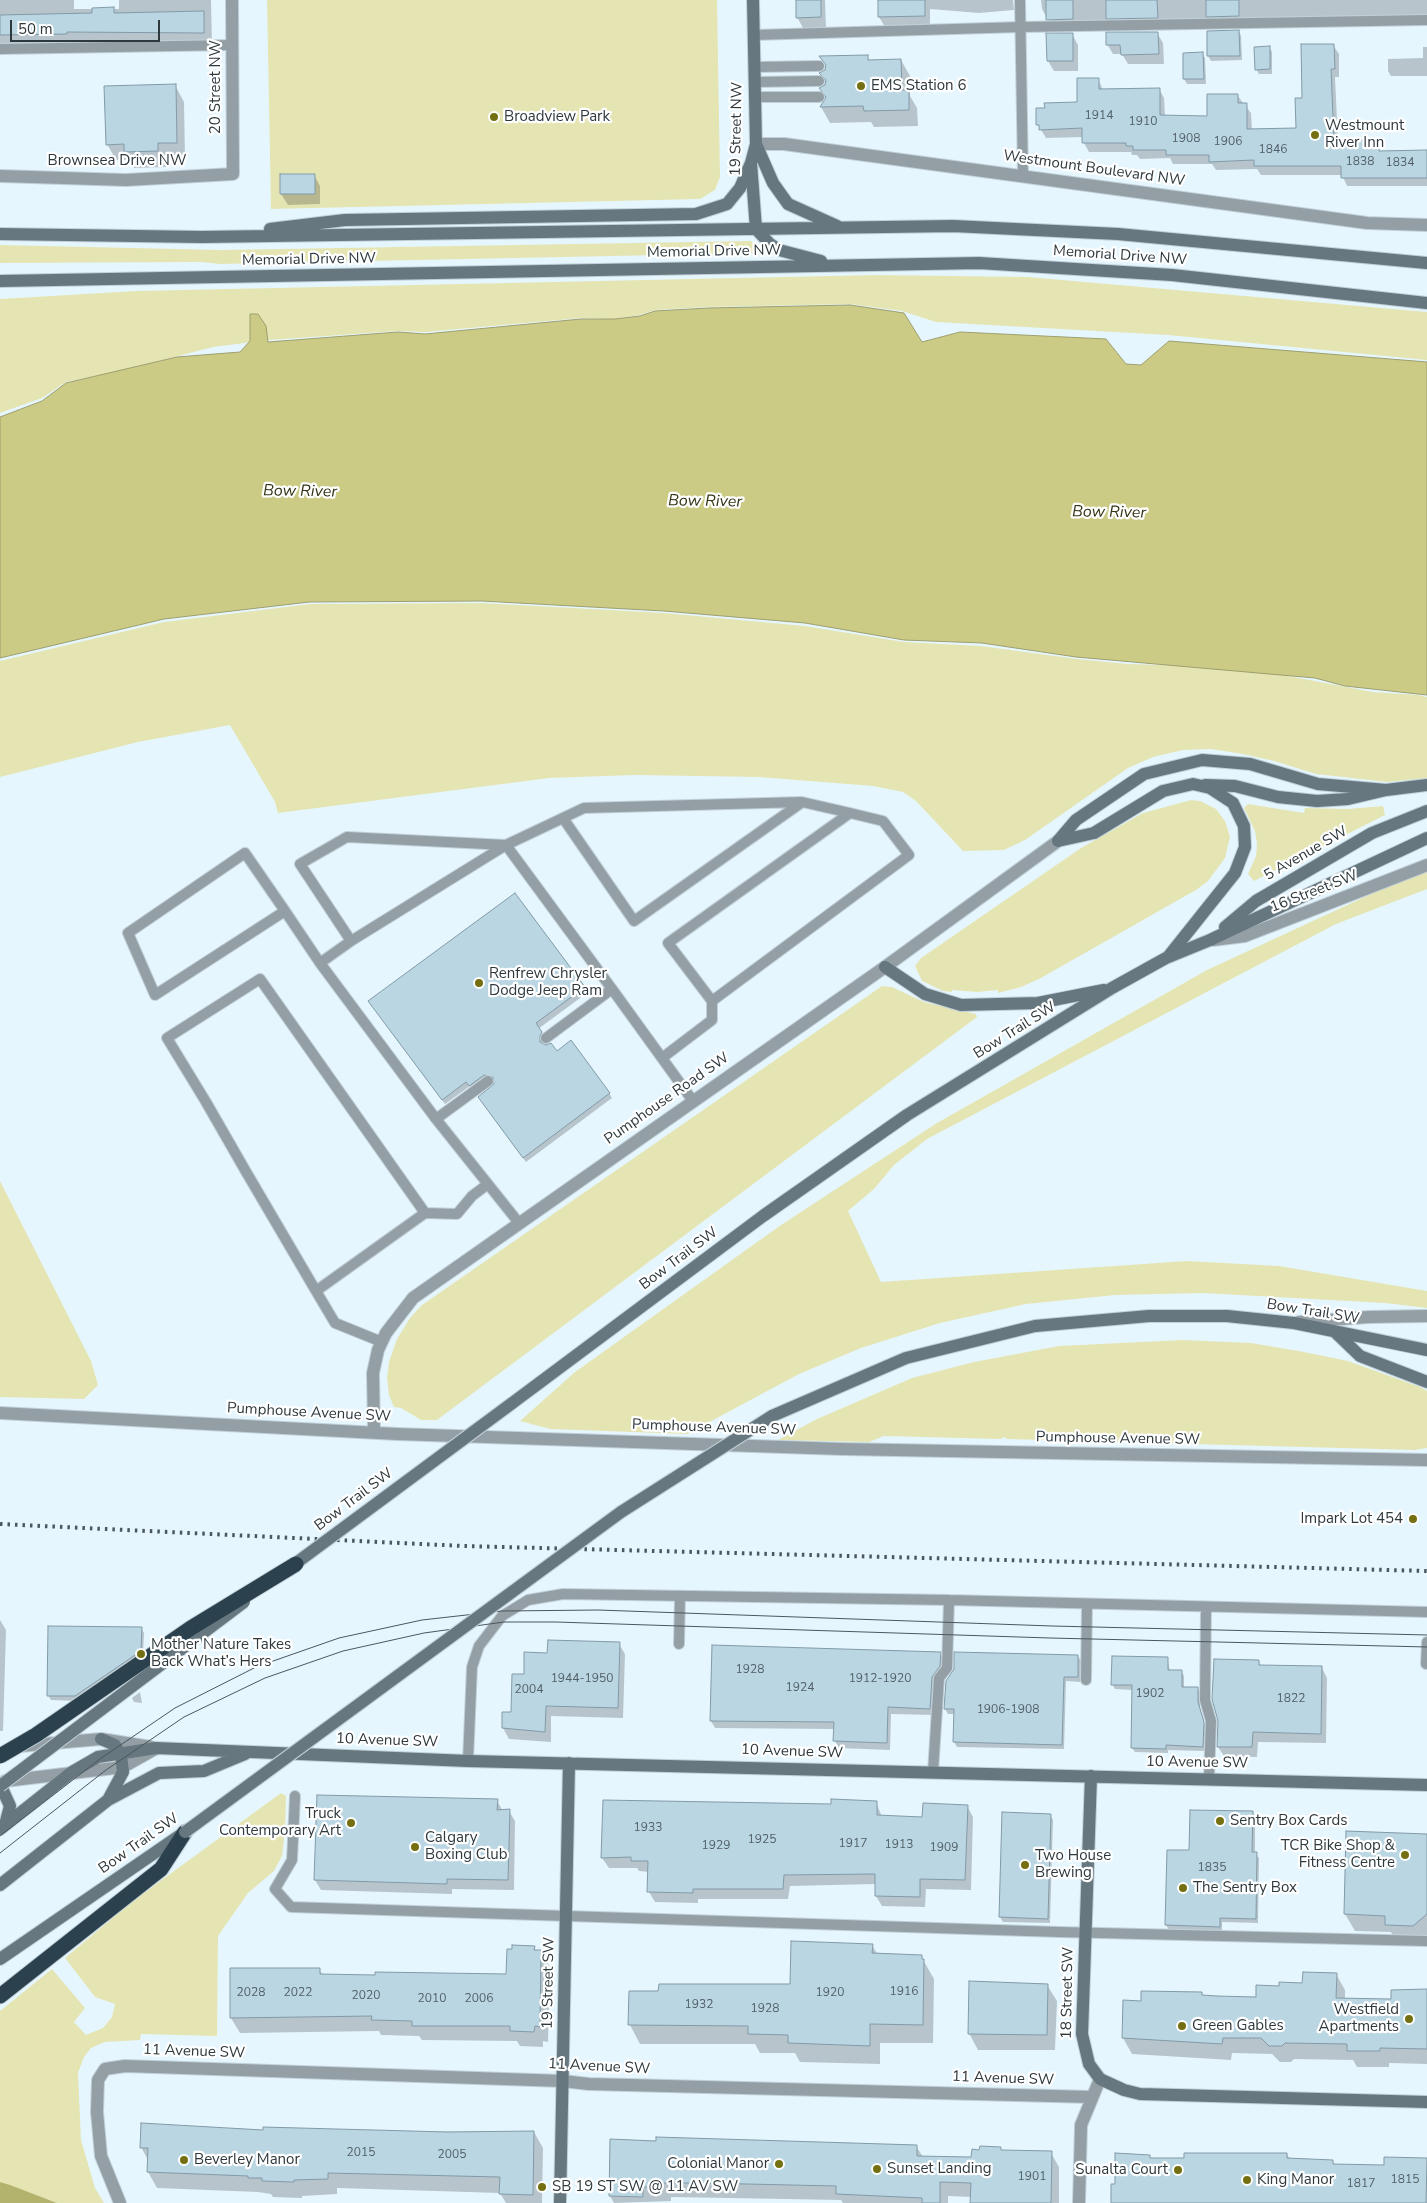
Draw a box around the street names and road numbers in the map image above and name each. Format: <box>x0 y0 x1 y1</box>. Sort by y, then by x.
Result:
street label: 20 Street NW <box>207 40 225 134</box>
street label: 19 Street NW <box>727 82 747 176</box>
street label: Westmount Boulevard NW <box>1002 147 1186 191</box>
street label: Brownsea Drive NW <box>48 152 186 170</box>
street label: Memorial Drive NW <box>647 242 781 262</box>
street label: Memorial Drive NW <box>1052 242 1188 270</box>
street label: Memorial Drive NW <box>242 250 376 270</box>
street label: 5 Avenue SW <box>1261 823 1351 885</box>
street label: 16 Street SW <box>1268 867 1360 917</box>
street label: Bow Trail SW <box>971 999 1059 1063</box>
street label: Pumphouse Road SW <box>601 1049 733 1149</box>
street label: Bow Trail SW <box>636 1224 722 1294</box>
street label: Bow Trail SW <box>1266 1296 1360 1328</box>
street label: Pumphouse Avenue SW <box>227 1400 391 1426</box>
street label: Pumphouse Avenue SW <box>632 1416 796 1440</box>
street label: Pumphouse Avenue SW <box>1036 1429 1200 1449</box>
street label: Bow Trail SW <box>311 1465 397 1535</box>
street label: 10 Avenue SW <box>336 1730 438 1752</box>
street label: 10 Avenue SW <box>741 1741 843 1763</box>
street label: 10 Avenue SW <box>1146 1753 1248 1773</box>
street label: Bow Trail SW <box>96 1810 182 1878</box>
street label: 19 Street SW <box>539 1937 559 2029</box>
street label: 18 Street SW <box>1058 1947 1078 2039</box>
street label: 11 Avenue SW <box>143 2041 245 2063</box>
street label: 11 Avenue SW <box>547 2055 651 2079</box>
street label: 11 Avenue SW <box>952 2068 1054 2090</box>

